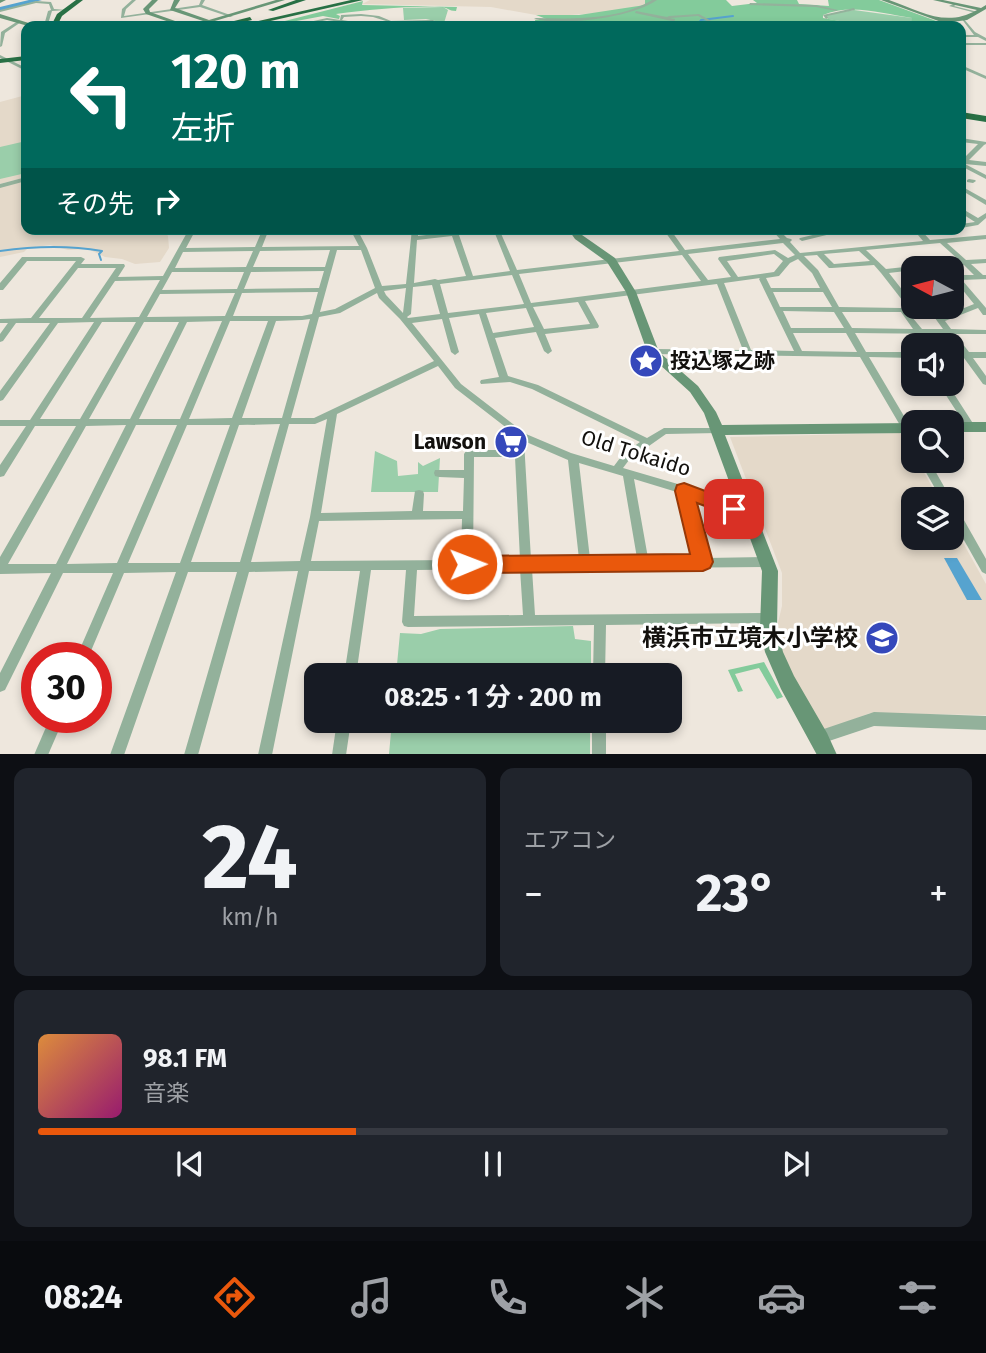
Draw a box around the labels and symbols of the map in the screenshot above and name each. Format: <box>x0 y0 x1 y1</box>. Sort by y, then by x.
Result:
north arrow <box>901 256 964 318</box>
place icon: 投込塚之跡 <box>627 342 665 380</box>
place label: 投込塚之跡 <box>670 348 775 374</box>
supermarket icon: Lawson <box>492 423 530 461</box>
street label: Old Tokaido <box>578 424 694 482</box>
place label: Lawson <box>414 429 486 455</box>
pin <box>704 479 764 539</box>
position arrow <box>430 527 504 601</box>
school or university icon: 横浜市立境木小学校 <box>863 619 901 657</box>
place label: 横浜市立境木小学校 <box>642 624 858 652</box>
speed limit sign: 30 <box>21 642 112 733</box>

